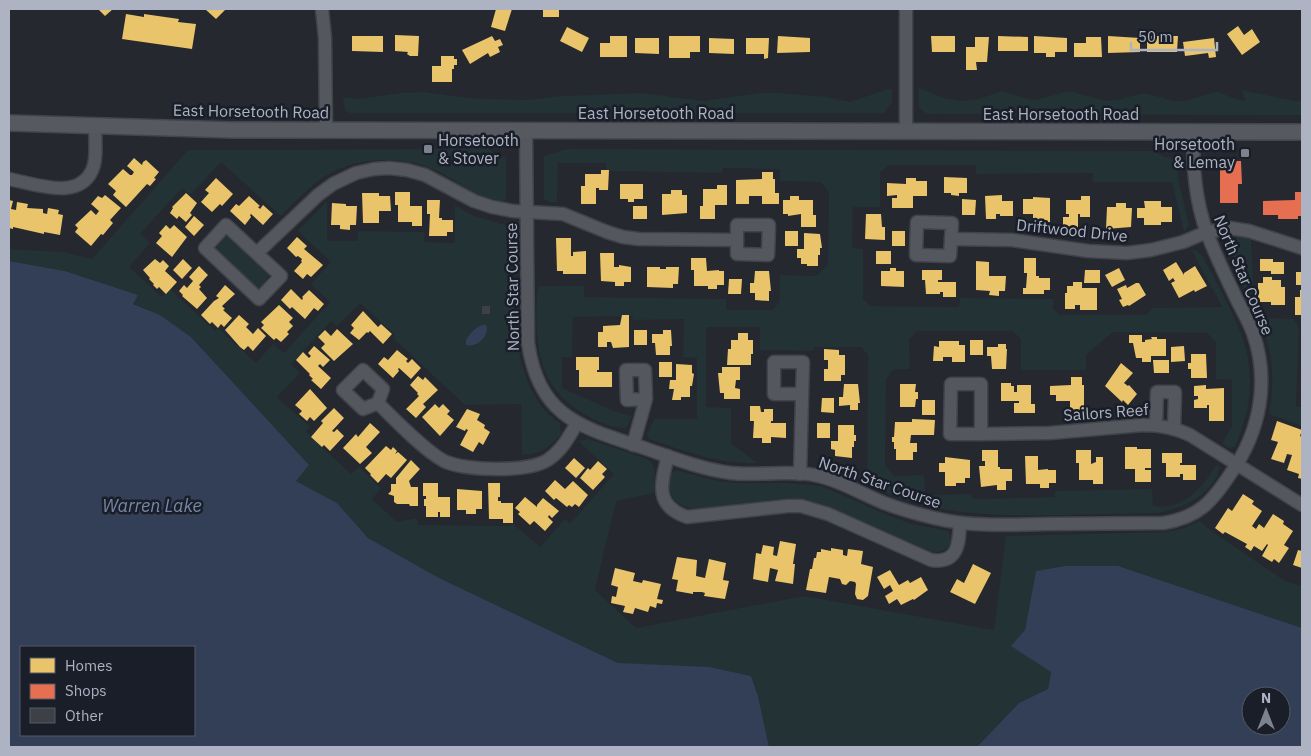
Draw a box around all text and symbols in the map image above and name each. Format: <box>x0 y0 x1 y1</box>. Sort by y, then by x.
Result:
scale bar <box>1131 20 1217 52</box>
text: 50 m <box>1138 27 1173 46</box>
street label: East Horsetooth Road <box>173 100 329 122</box>
street label: East Horsetooth Road <box>578 103 734 123</box>
street label: East Horsetooth Road <box>983 104 1139 124</box>
place label: Horsetooth & Stover <box>438 130 519 168</box>
place label: Horsetooth & Lemay <box>1154 134 1235 172</box>
marker: Horsetooth & Stover <box>422 143 434 155</box>
marker: Horsetooth & Lemay <box>1239 147 1251 159</box>
street label: North Star Course <box>1210 212 1278 338</box>
street label: Driftwood Drive <box>1015 214 1129 246</box>
street label: North Star Course <box>501 223 523 351</box>
street label: Sailors Reef <box>1063 399 1149 425</box>
street label: North Star Course <box>816 452 944 512</box>
water label: Warren Lake <box>102 494 202 517</box>
legend <box>20 646 195 736</box>
text: Homes <box>65 656 113 675</box>
text: Shops <box>65 681 107 700</box>
north arrow <box>1241 686 1291 736</box>
text: N <box>1261 689 1271 707</box>
text: Other <box>65 706 104 725</box>

